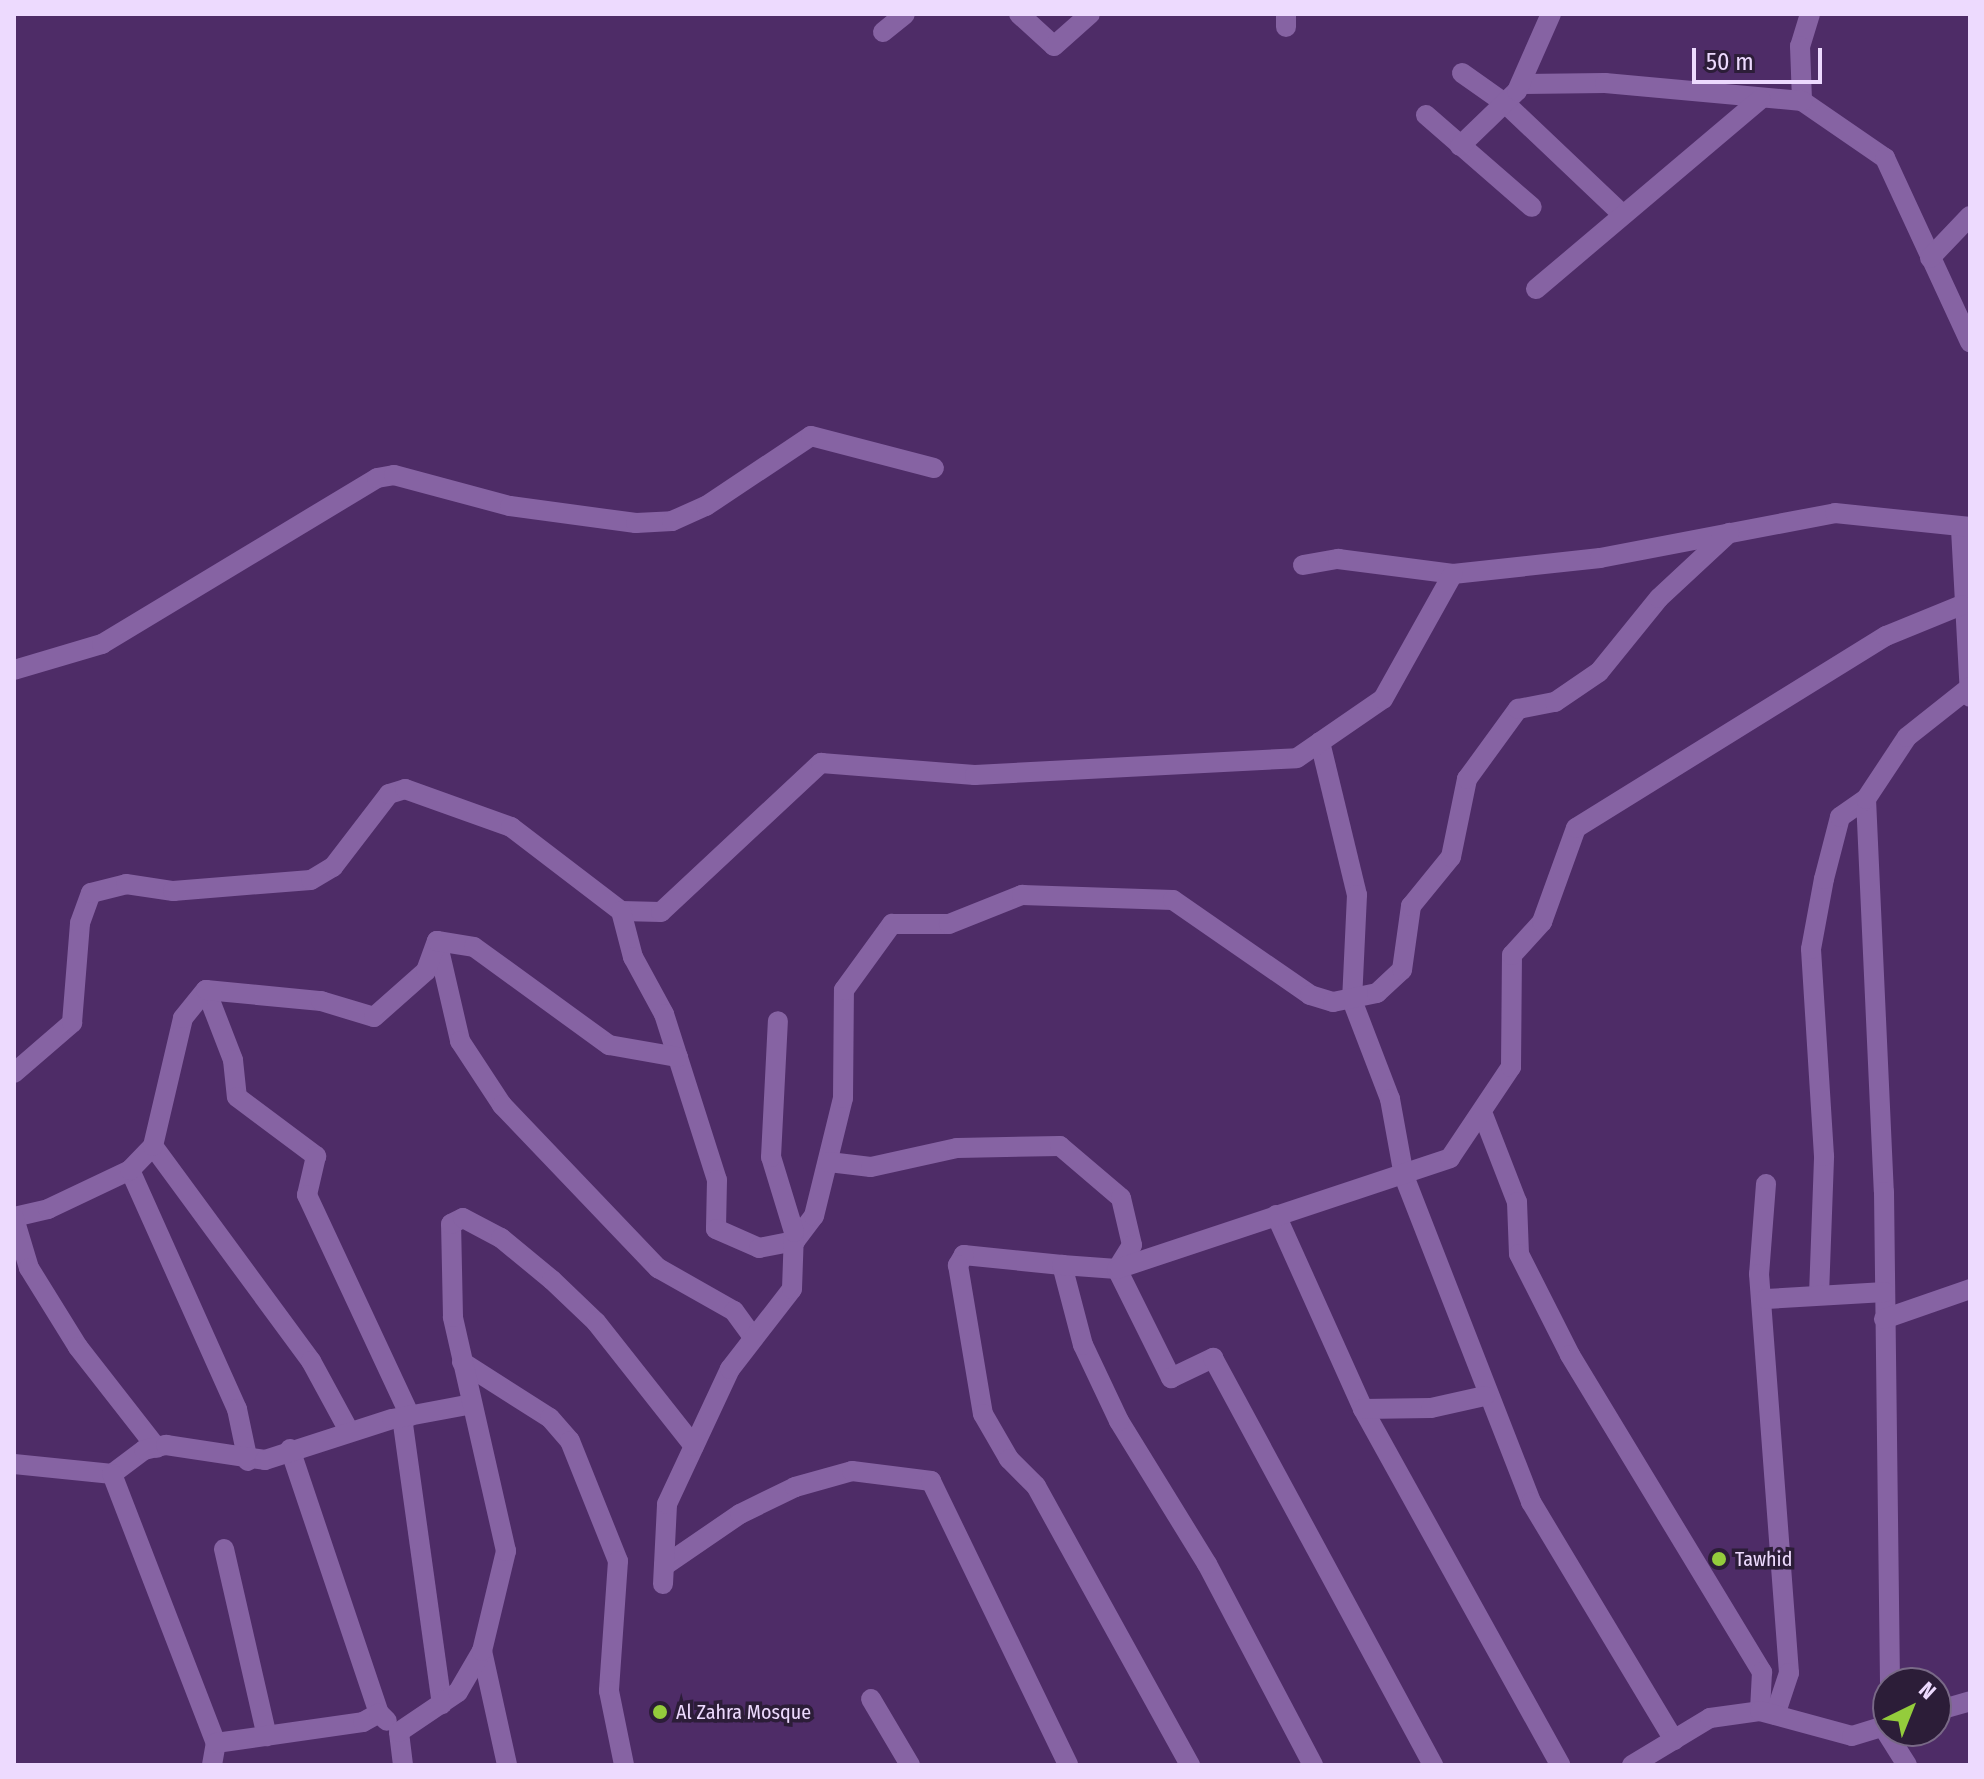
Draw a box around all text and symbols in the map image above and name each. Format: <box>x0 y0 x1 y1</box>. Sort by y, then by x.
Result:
scale bar <box>1696 32 1826 82</box>
text: 50 m <box>1706 48 1754 76</box>
place label: Tawhid <box>1735 1547 1792 1571</box>
marker: Tawhid <box>1710 1550 1728 1568</box>
north arrow <box>1872 1667 1952 1747</box>
text: N <box>1913 1676 1941 1705</box>
place label: Al Zahra Mosque <box>676 1700 811 1724</box>
marker: Al Zahra Mosque <box>651 1703 669 1721</box>

